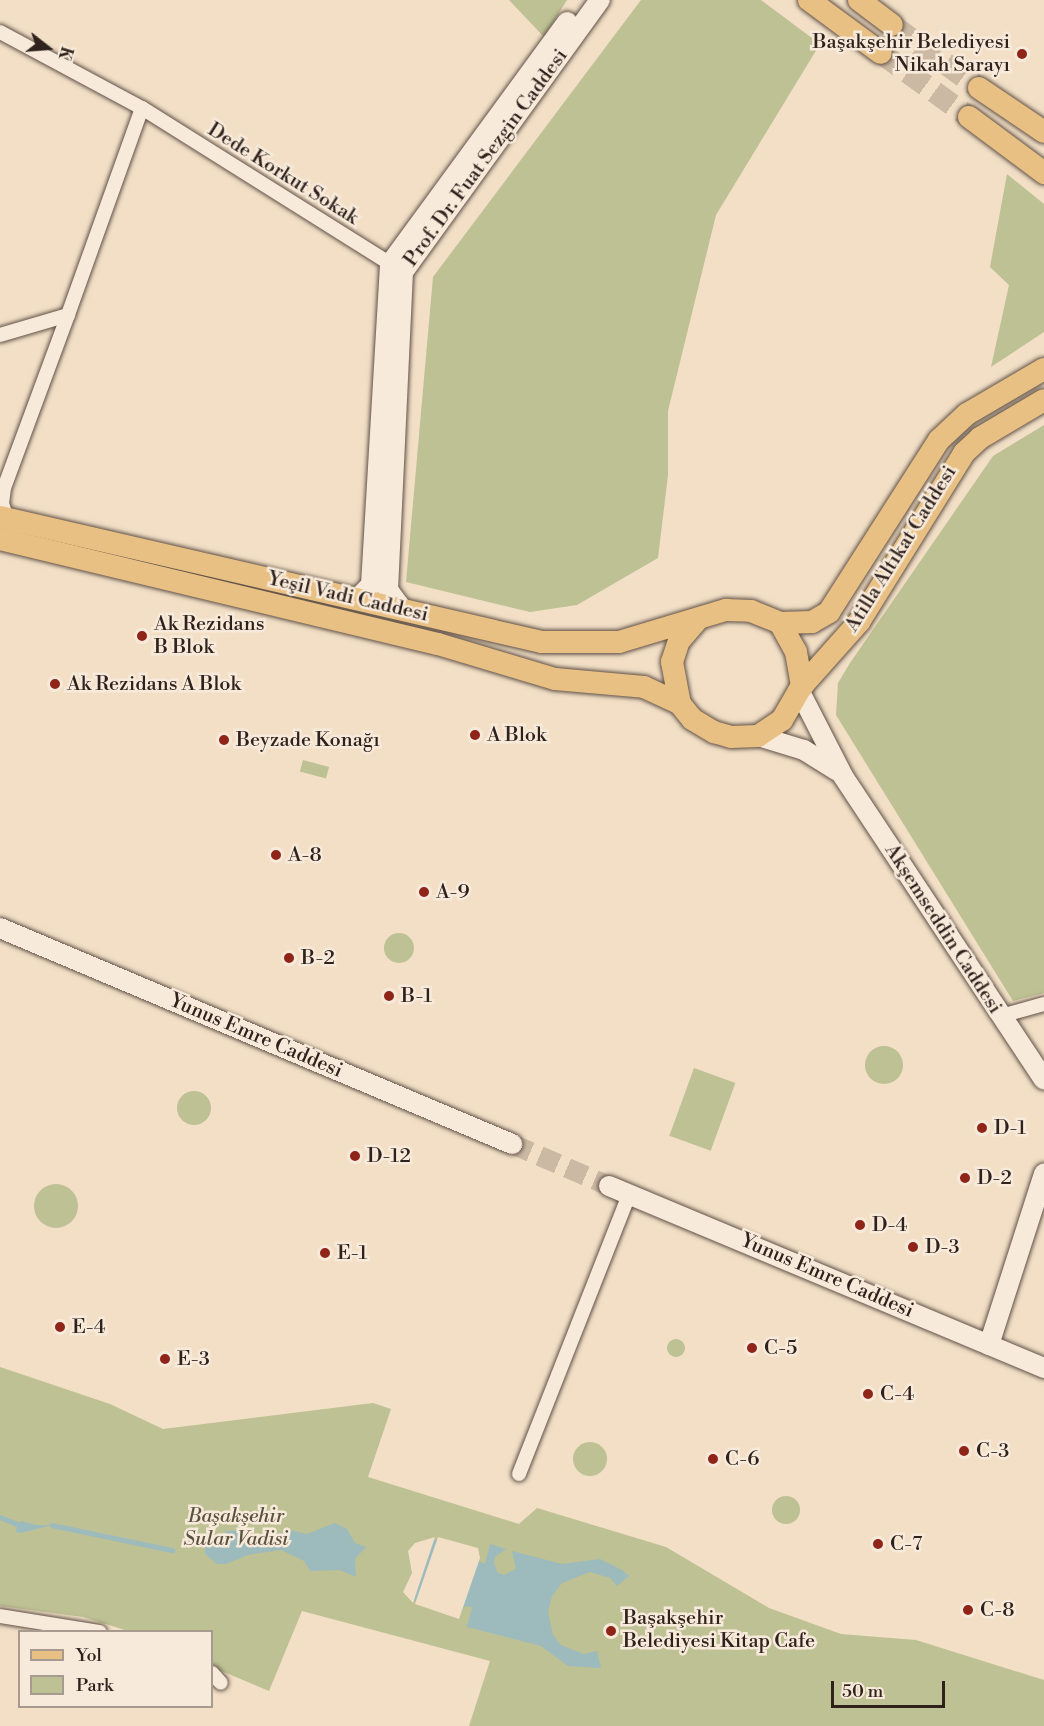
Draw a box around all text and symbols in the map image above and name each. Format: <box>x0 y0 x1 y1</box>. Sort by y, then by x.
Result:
north arrow <box>18 18 78 78</box>
place label: Başakşehir Belediyesi Nikah Sarayı <box>813 30 1010 77</box>
text: K <box>54 44 77 62</box>
street label: Prof. Dr. Fuat Sezgin Caddesi <box>399 45 573 271</box>
marker: Başakşehir Belediyesi Nikah Sarayı <box>1015 47 1029 61</box>
street label: Dede Korkut Sokak <box>203 118 363 230</box>
street label: Atilla Altıkat Caddesi <box>840 462 962 636</box>
street label: Yeşil Vadi Caddesi <box>265 567 431 627</box>
place label: Ak Rezidans B Blok <box>154 612 264 659</box>
marker: Ak Rezidans B Blok <box>135 629 149 643</box>
place label: Ak Rezidans A Blok <box>67 672 241 696</box>
marker: Ak Rezidans A Blok <box>48 677 62 691</box>
place label: A Blok <box>487 723 546 747</box>
place label: Beyzade Konağı <box>236 728 380 752</box>
marker: A Blok <box>468 728 482 742</box>
marker: Beyzade Konağı <box>217 733 231 747</box>
street label: Akşemseddin Caddesi <box>879 840 1007 1018</box>
place label: A-8 <box>288 843 322 867</box>
marker: A-8 <box>269 848 283 862</box>
place label: A-9 <box>436 880 469 904</box>
marker: A-9 <box>417 885 431 899</box>
place label: B-2 <box>301 946 335 970</box>
marker: B-2 <box>282 951 296 965</box>
place label: B-1 <box>401 984 432 1008</box>
street label: Yunus Emre Caddesi <box>166 989 346 1083</box>
marker: B-1 <box>382 989 396 1003</box>
place label: D-1 <box>994 1116 1026 1140</box>
marker: D-1 <box>975 1121 989 1135</box>
place label: D-12 <box>367 1144 411 1168</box>
marker: D-12 <box>348 1149 362 1163</box>
place label: D-2 <box>977 1166 1012 1190</box>
marker: D-2 <box>958 1171 972 1185</box>
place label: D-4 <box>872 1213 907 1237</box>
marker: D-4 <box>853 1218 867 1232</box>
street label: Yunus Emre Caddesi <box>737 1229 917 1323</box>
place label: D-3 <box>925 1235 959 1259</box>
marker: D-3 <box>906 1240 920 1254</box>
place label: E-1 <box>337 1241 367 1265</box>
marker: E-1 <box>318 1246 332 1260</box>
place label: E-4 <box>72 1315 106 1339</box>
marker: E-4 <box>53 1320 67 1334</box>
place label: C-5 <box>764 1336 797 1360</box>
marker: C-5 <box>745 1341 759 1355</box>
place label: E-3 <box>177 1347 210 1371</box>
marker: E-3 <box>158 1352 172 1366</box>
place label: C-4 <box>880 1382 914 1406</box>
marker: C-4 <box>861 1387 875 1401</box>
place label: C-3 <box>976 1439 1009 1463</box>
marker: C-3 <box>957 1444 971 1458</box>
place label: C-6 <box>725 1447 759 1471</box>
marker: C-6 <box>706 1452 720 1466</box>
park label: Başakşehir Sular Vadisi <box>184 1504 288 1551</box>
place label: C-7 <box>890 1532 922 1556</box>
marker: C-7 <box>871 1537 885 1551</box>
place label: C-8 <box>980 1598 1014 1622</box>
marker: C-8 <box>961 1603 975 1617</box>
place label: Başakşehir Belediyesi Kitap Cafe <box>623 1607 815 1654</box>
marker: Başakşehir Belediyesi Kitap Cafe <box>604 1624 618 1638</box>
legend <box>18 1630 213 1708</box>
text: Yol <box>76 1644 102 1667</box>
scale bar <box>834 1669 948 1707</box>
text: Park <box>76 1674 113 1697</box>
text: 50 m <box>842 1680 883 1703</box>

